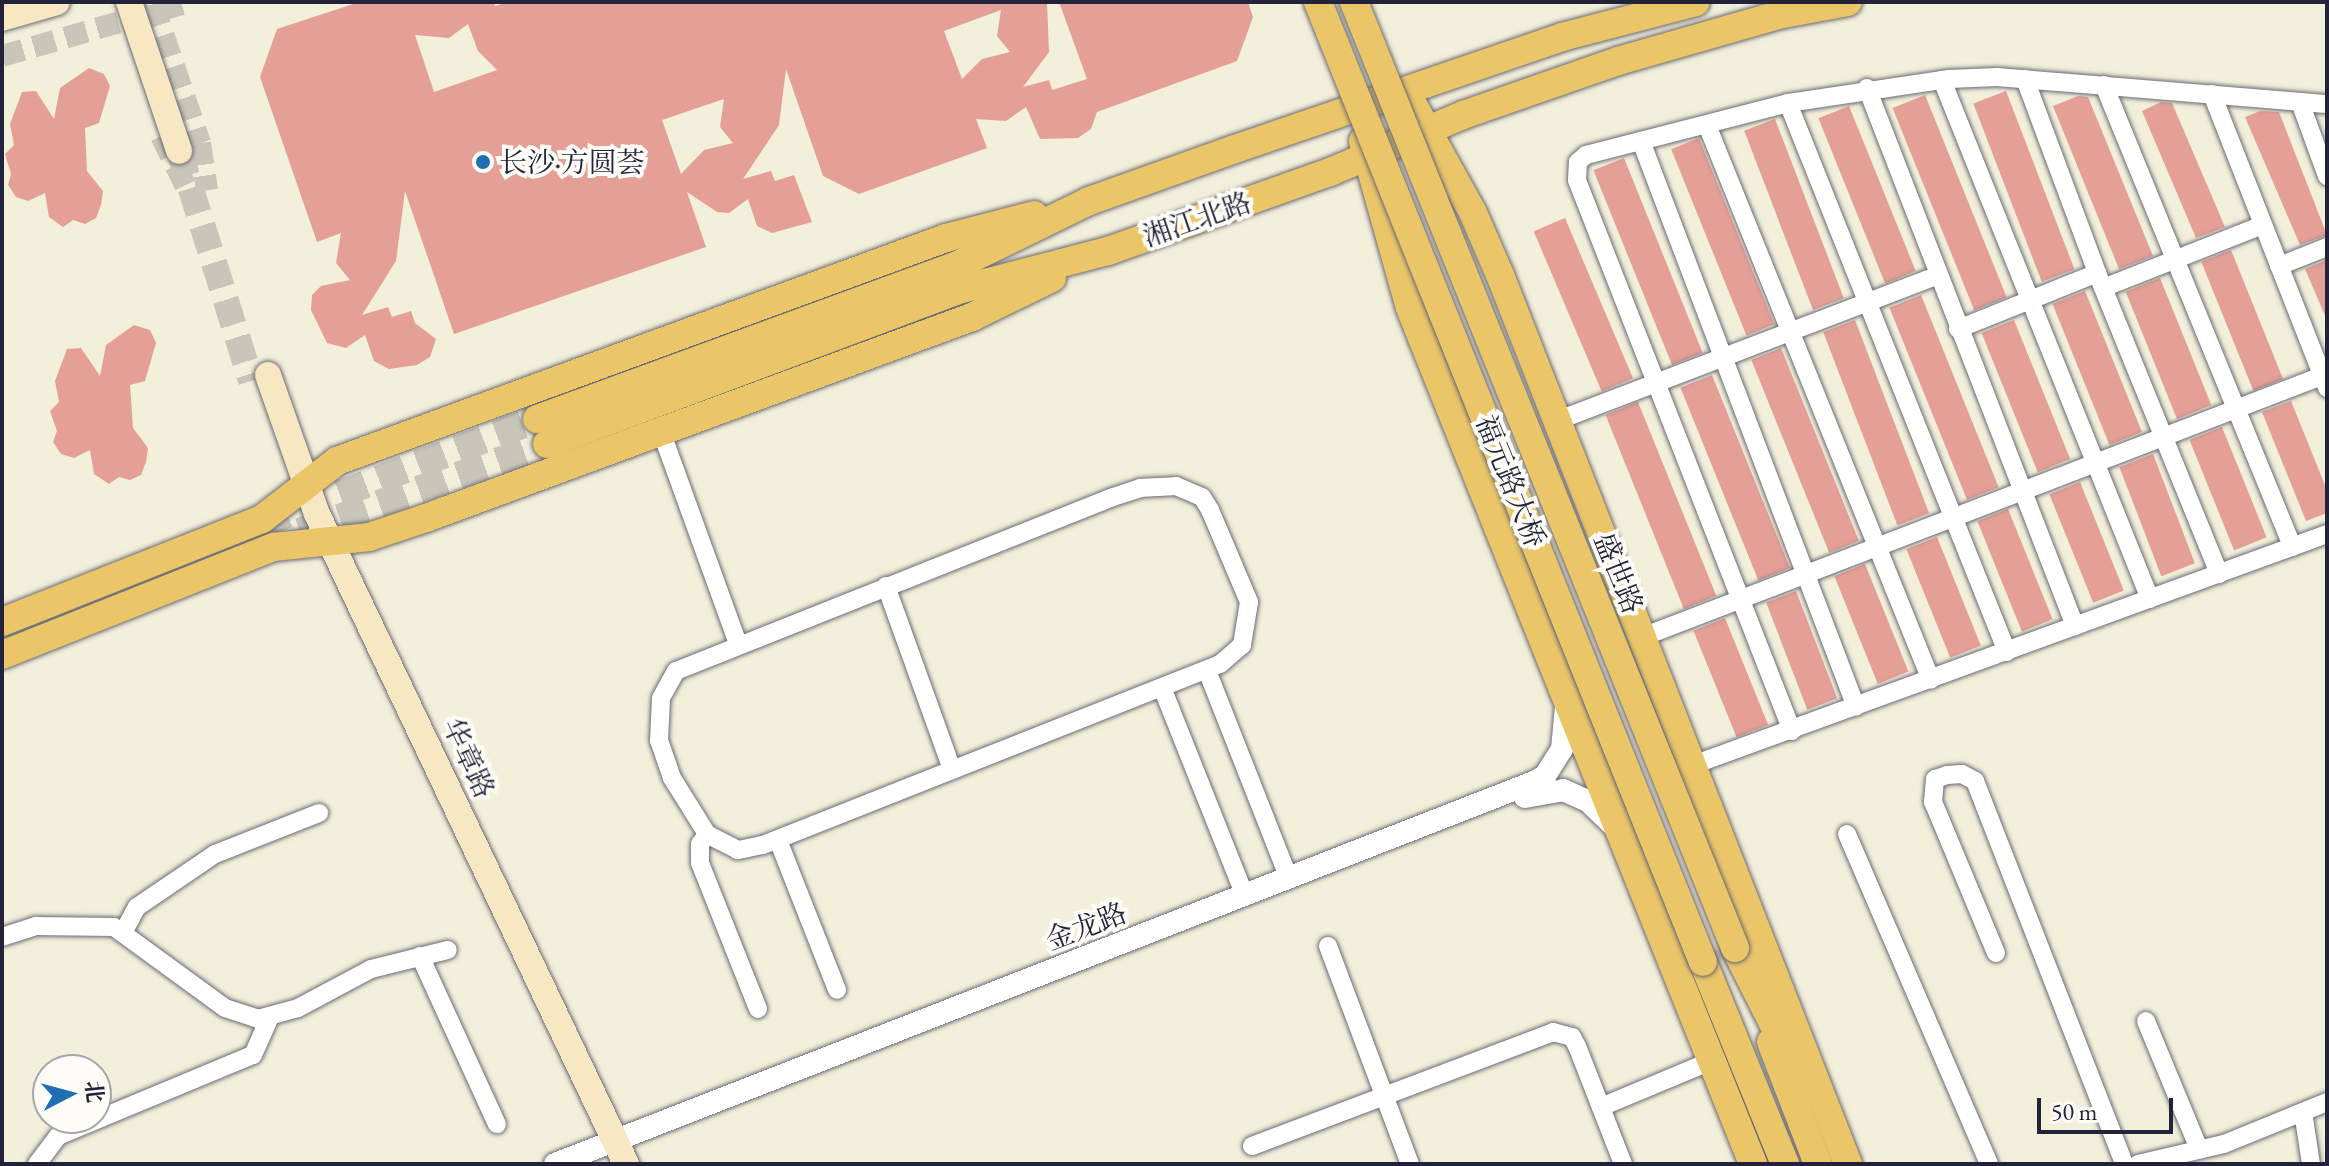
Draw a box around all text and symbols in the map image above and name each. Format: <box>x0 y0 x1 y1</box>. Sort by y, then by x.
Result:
place label: 长沙·方圆荟 <box>499 145 645 179</box>
marker: 长沙·方圆荟 <box>474 153 492 171</box>
street label: 湘江北路 <box>1139 185 1255 253</box>
street label: 福元路大桥 <box>1469 410 1553 552</box>
street label: 盛世路 <box>1588 528 1650 618</box>
street label: 华章路 <box>436 713 502 803</box>
street label: 金龙路 <box>1041 895 1131 957</box>
north arrow <box>32 1054 112 1134</box>
text: 北 <box>79 1079 110 1104</box>
scale bar <box>2041 1082 2177 1132</box>
text: 50 m <box>2051 1096 2098 1127</box>

